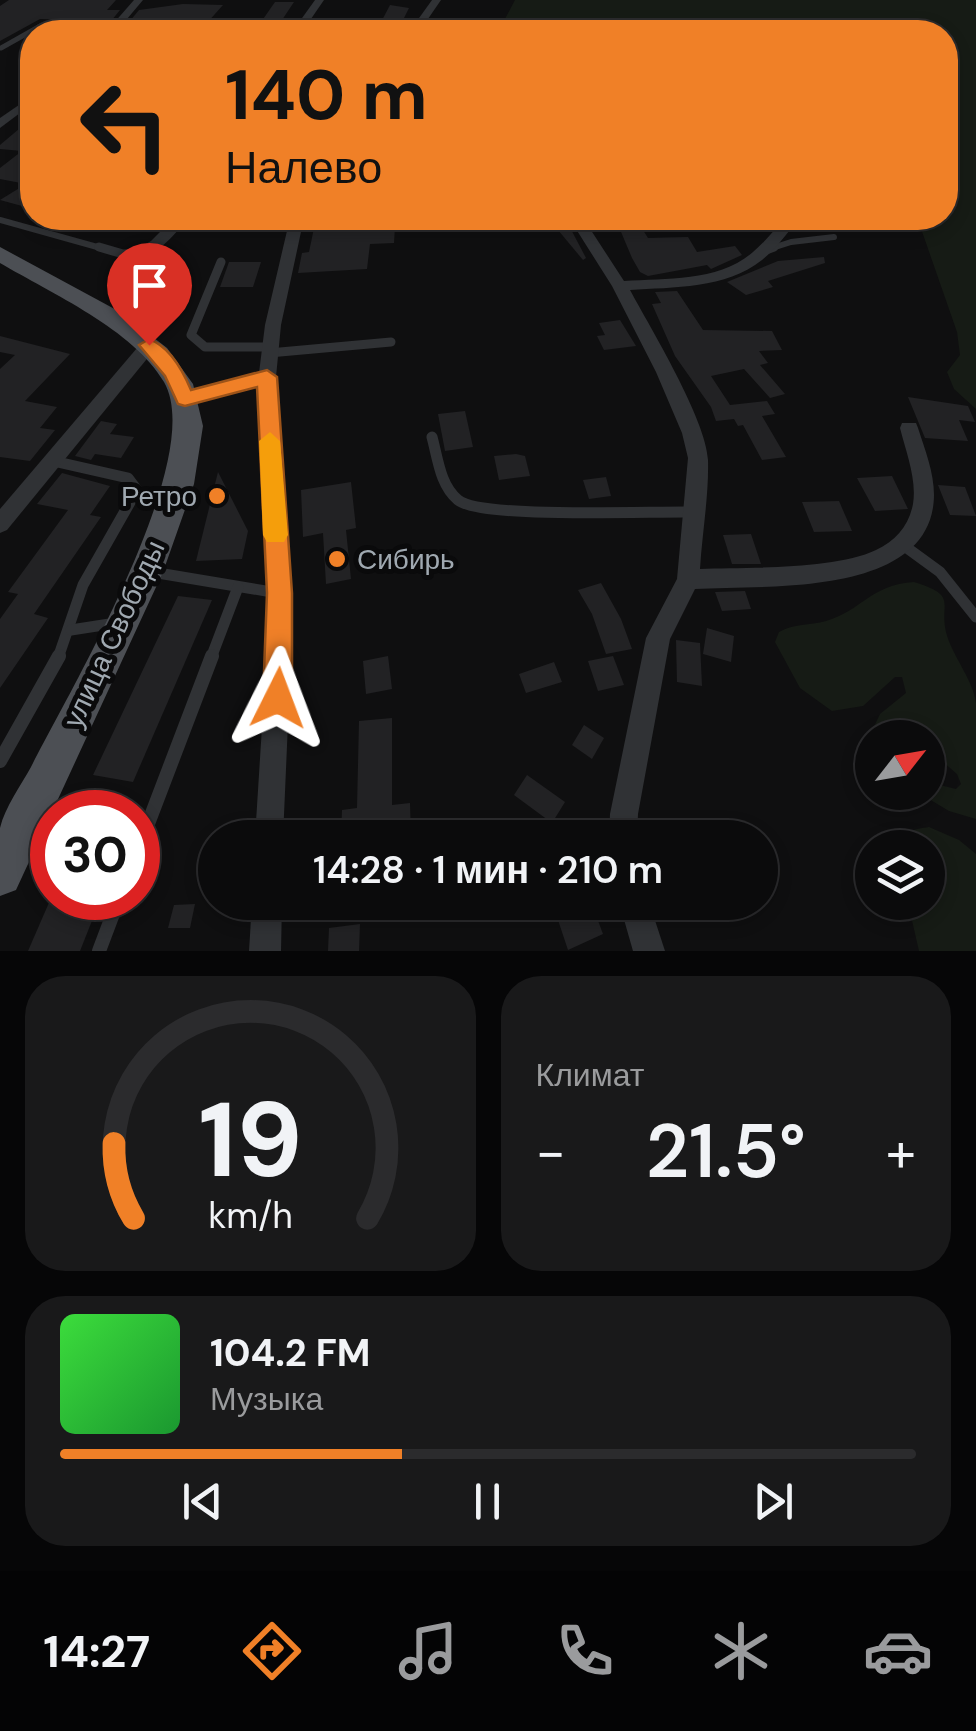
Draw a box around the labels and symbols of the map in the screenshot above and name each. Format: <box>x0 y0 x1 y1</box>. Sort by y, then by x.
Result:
pin <box>107 243 192 346</box>
place label: Ретро <box>121 478 197 515</box>
marker: Ретро <box>206 485 228 507</box>
street label: улица Свободы <box>54 535 174 733</box>
place label: Сибирь <box>357 541 455 578</box>
marker: Сибирь <box>326 548 348 570</box>
position arrow <box>226 646 330 750</box>
north arrow <box>855 720 945 810</box>
speed limit sign: 30 <box>30 790 160 920</box>

